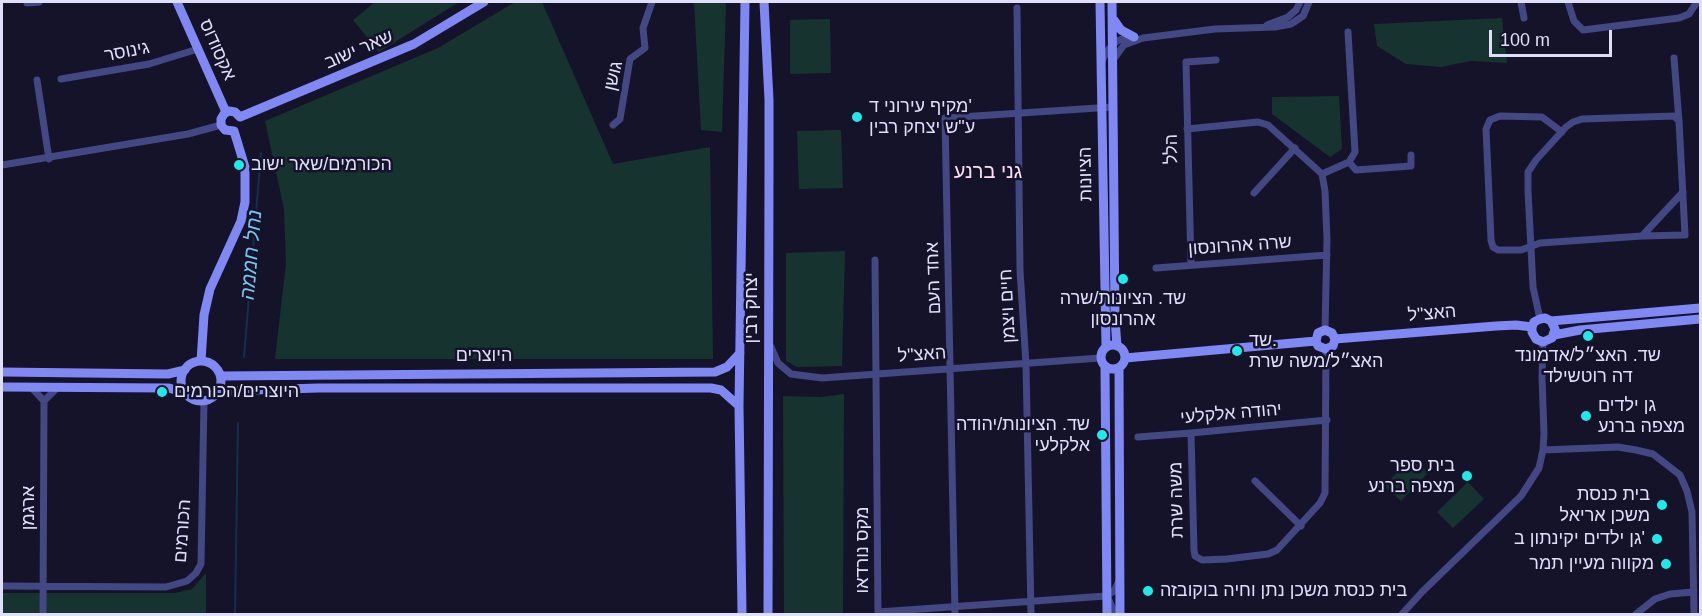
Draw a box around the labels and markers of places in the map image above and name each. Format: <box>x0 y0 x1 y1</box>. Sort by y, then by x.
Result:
place label: מקיף עירוני ד' ע"ש יצחק רבין <box>869 96 975 138</box>
marker: מקיף עירוני ד' ע"ש יצחק רבין <box>850 110 864 124</box>
place label: הכורמים/שאר ישוב <box>251 154 392 176</box>
marker: הכורמים/שאר ישוב <box>232 158 246 172</box>
marker: שד. הציונות/שרה אהרונסון <box>1116 272 1130 286</box>
place label: שד. הציונות/שרה אהרונסון <box>1060 288 1186 330</box>
marker: שד. האצ״ל/אדמונד דה רוטשילד <box>1581 329 1595 343</box>
place label: שד. האצ״ל/משה שרת <box>1249 330 1383 372</box>
marker: שד. האצ״ל/משה שרת <box>1230 344 1244 358</box>
place label: שד. האצ״ל/אדמונד דה רוטשילד <box>1515 345 1661 388</box>
place label: היוצרים/הכורמים <box>174 381 299 403</box>
marker: היוצרים/הכורמים <box>155 385 169 399</box>
place label: גן ילדים מצפה ברנע <box>1598 395 1685 438</box>
marker: גן ילדים מצפה ברנע <box>1579 409 1593 423</box>
place label: שד. הציונות/יהודה אלקלעי <box>956 414 1090 456</box>
marker: שד. הציונות/יהודה אלקלעי <box>1095 428 1109 442</box>
place label: בית ספר מצפה ברנע <box>1368 455 1455 498</box>
marker: בית ספר מצפה ברנע <box>1460 469 1474 483</box>
place label: בית כנסת משכן אריאל <box>1559 484 1650 526</box>
marker: בית כנסת משכן אריאל <box>1655 498 1669 512</box>
place label: גן ילדים יקינתון ב' <box>1514 528 1645 550</box>
marker: גן ילדים יקינתון ב' <box>1650 532 1664 546</box>
place label: מקווה מעיין תמר <box>1529 553 1654 575</box>
marker: מקווה מעיין תמר <box>1659 557 1673 571</box>
place label: בית כנסת משכן נתן וחיה בוקובזה <box>1160 580 1407 602</box>
marker: בית כנסת משכן נתן וחיה בוקובזה <box>1141 584 1155 598</box>

